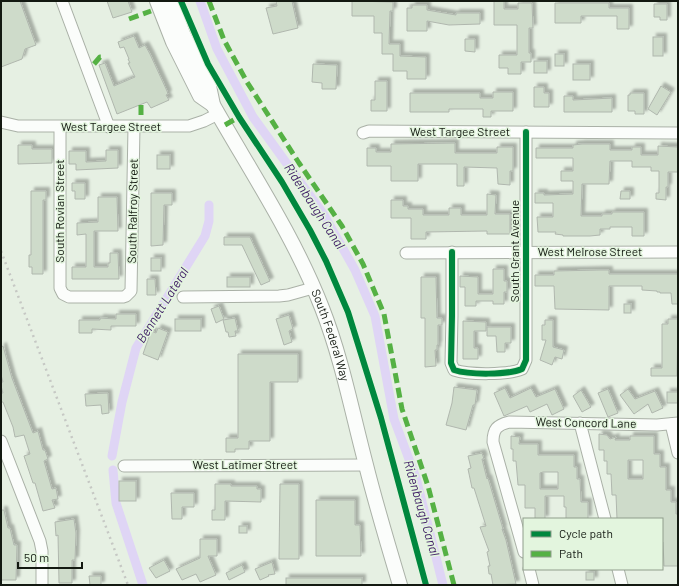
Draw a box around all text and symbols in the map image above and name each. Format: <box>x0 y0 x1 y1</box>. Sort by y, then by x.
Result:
street label: West Targee Street <box>61 119 161 133</box>
street label: West Targee Street <box>410 124 510 138</box>
street label: South Ralfroy Street <box>124 158 140 264</box>
street label: South Rovian Street <box>52 159 66 263</box>
water label: Ridenbaugh Canal <box>281 160 349 252</box>
street label: South Grant Avenue <box>507 200 521 302</box>
street label: West Melrose Street <box>538 244 642 258</box>
water label: Bennett Lateral <box>132 264 192 346</box>
street label: South Federal Way <box>309 287 353 383</box>
street label: West Concord Lane <box>536 414 636 430</box>
street label: West Latimer Street <box>193 457 297 471</box>
water label: Ridenbaugh Canal <box>401 458 443 558</box>
legend <box>523 518 663 570</box>
text: Cycle path <box>559 526 613 540</box>
scale bar <box>18 544 82 570</box>
text: Path <box>559 546 583 560</box>
text: 50 m <box>24 550 49 564</box>

